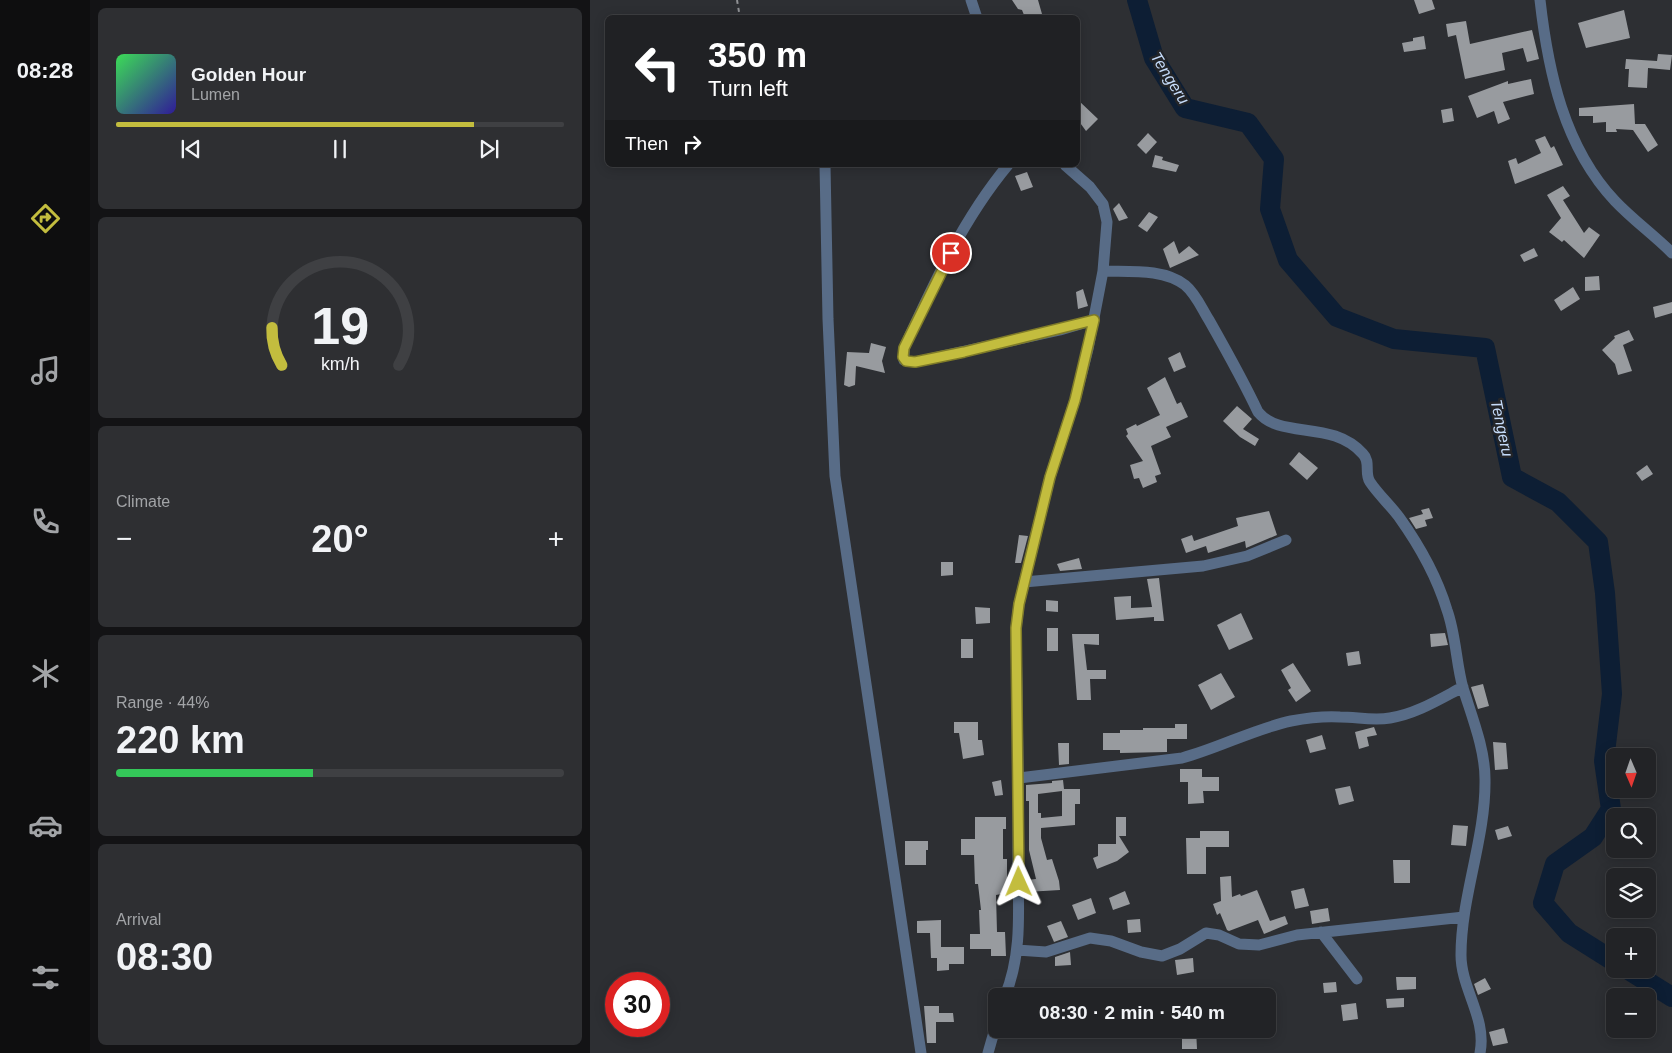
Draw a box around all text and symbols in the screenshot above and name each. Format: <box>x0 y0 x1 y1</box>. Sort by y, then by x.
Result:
icon: left <box>625 35 690 100</box>
text: 350 m <box>708 35 807 74</box>
water label: Tengeru <box>1147 49 1193 107</box>
text: 08:28 <box>17 58 73 83</box>
text: Golden Hour <box>191 64 306 85</box>
text: Turn left <box>708 76 788 101</box>
text: Lumen <box>191 86 240 103</box>
icon: right <box>678 130 706 158</box>
text: Then <box>625 133 668 154</box>
icon: previous <box>177 135 205 163</box>
icon: pause <box>326 135 354 163</box>
icon: next <box>475 135 503 163</box>
icon: directions <box>28 201 63 236</box>
pin <box>930 232 972 274</box>
icon: arrive <box>937 239 965 267</box>
text: 19 <box>311 297 369 355</box>
icon: music <box>28 353 63 388</box>
text: km/h <box>321 354 359 374</box>
water label: Tengeru <box>1488 398 1516 458</box>
text: Climate <box>116 493 170 510</box>
icon: phone <box>28 504 63 539</box>
text: 20° <box>311 518 369 560</box>
text: − <box>116 523 132 554</box>
text: + <box>548 523 564 554</box>
icon: climate <box>28 656 63 691</box>
text: Range · 44% <box>116 694 209 711</box>
text: 220 km <box>116 719 245 761</box>
north arrow <box>1606 748 1656 798</box>
map controls <box>1606 748 1656 1038</box>
icon: car <box>28 808 63 843</box>
button: search <box>1606 808 1656 858</box>
position arrow <box>992 855 1044 907</box>
button: layers <box>1606 868 1656 918</box>
text: Arrival <box>116 911 161 928</box>
button: + <box>1606 928 1656 978</box>
text: 08:30 <box>116 936 213 978</box>
icon: filters <box>28 960 63 995</box>
speed limit sign: 30 <box>605 972 670 1037</box>
button: − <box>1606 988 1656 1038</box>
text: 08:30 · 2 min · 540 m <box>1039 1002 1225 1023</box>

